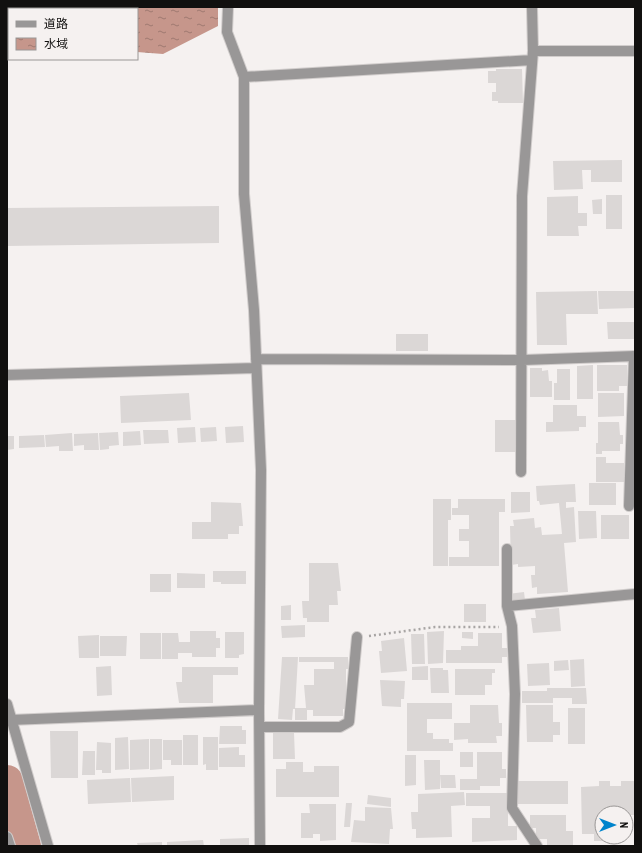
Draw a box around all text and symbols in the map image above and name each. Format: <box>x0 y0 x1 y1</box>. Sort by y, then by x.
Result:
legend <box>8 8 138 60</box>
text: 道路 <box>44 16 68 32</box>
text: 水域 <box>44 36 68 52</box>
north arrow <box>594 805 634 845</box>
text: N <box>617 822 631 828</box>

